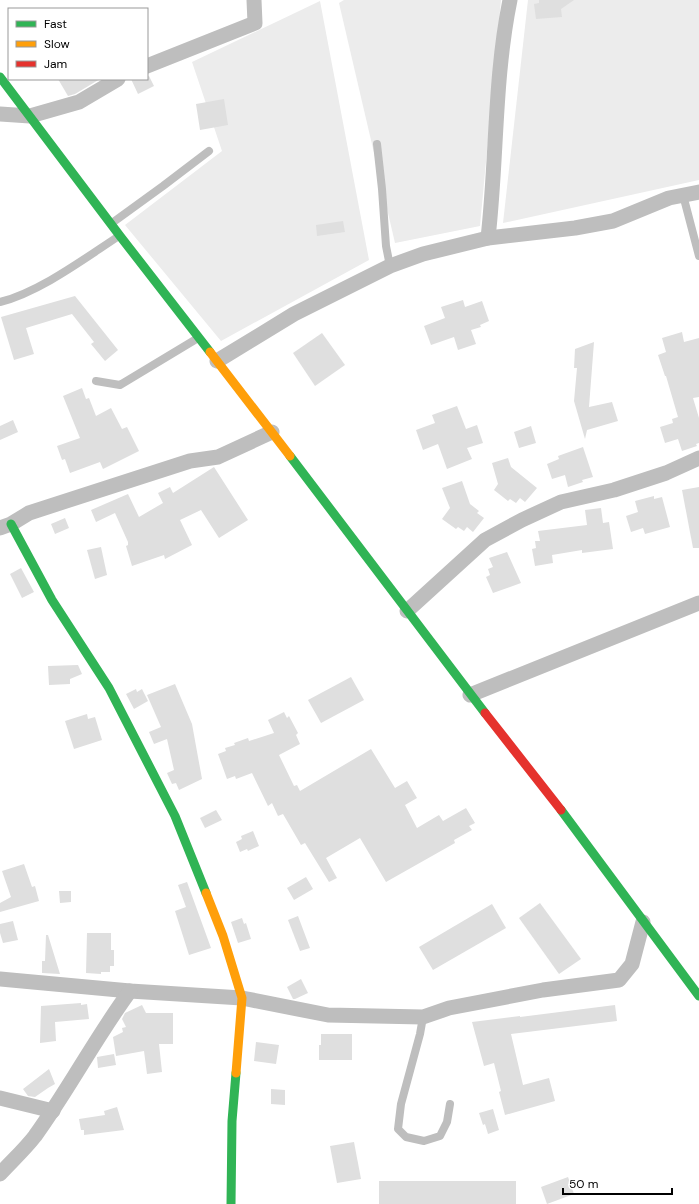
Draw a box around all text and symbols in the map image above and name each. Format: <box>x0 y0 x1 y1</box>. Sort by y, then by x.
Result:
legend <box>8 8 148 80</box>
text: Fast <box>44 16 67 32</box>
text: Slow <box>44 36 70 52</box>
text: Jam <box>44 56 67 72</box>
scale bar <box>563 1170 672 1196</box>
text: 50 m <box>569 1176 598 1192</box>

